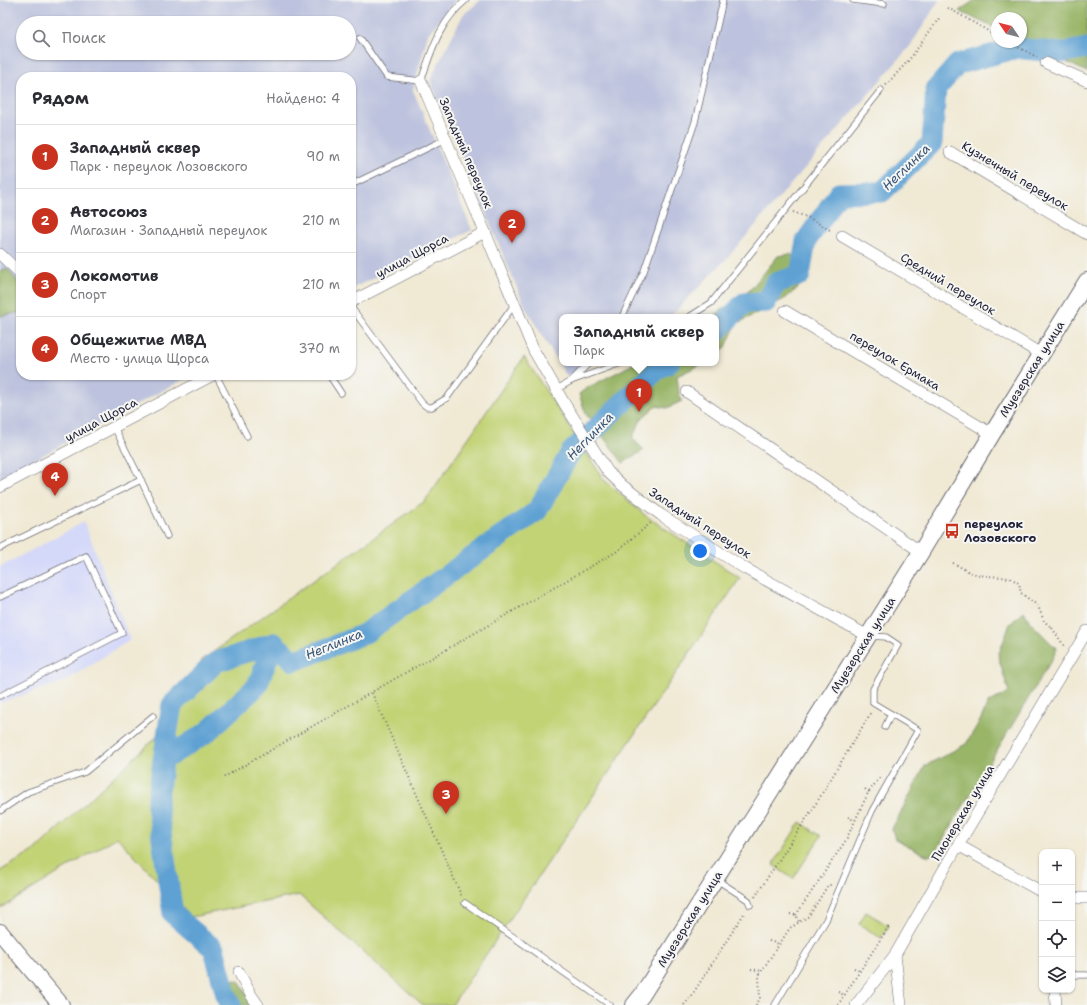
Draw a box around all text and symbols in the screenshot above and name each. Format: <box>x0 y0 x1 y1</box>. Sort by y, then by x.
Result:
north arrow <box>991 12 1027 48</box>
search box <box>16 16 356 60</box>
icon: search <box>30 27 52 49</box>
text: Поиск <box>62 28 106 48</box>
text: Рядом <box>32 87 89 109</box>
text: Найдено: 4 <box>266 90 340 107</box>
street label: Западный переулок <box>435 95 497 211</box>
text: Западный сквер <box>70 138 200 158</box>
street label: Кузнечный переулок <box>959 138 1072 215</box>
water label: Неглинка <box>878 140 934 194</box>
text: 1 <box>42 148 48 165</box>
text: 90 m <box>306 148 340 165</box>
text: Парк · переулок Лозовского <box>70 158 248 175</box>
text: Автосоюз <box>70 202 147 222</box>
pin: 2 <box>499 210 525 243</box>
text: 2 <box>40 212 50 229</box>
text: 210 m <box>302 212 340 229</box>
text: Магазин · Западный переулок <box>70 222 267 239</box>
street label: улица Щорса <box>373 230 451 282</box>
street label: Средний переулок <box>897 249 999 319</box>
text: Локомотив <box>70 266 158 286</box>
text: 3 <box>40 276 50 293</box>
text: 210 m <box>302 276 340 293</box>
text: Спорт <box>70 286 106 303</box>
popup <box>559 314 719 366</box>
street label: Муезерская улица <box>996 317 1068 420</box>
text: Западный сквер <box>574 322 704 342</box>
street label: переулок Ермака <box>847 328 944 395</box>
text: Общежитие МВД <box>70 330 206 350</box>
text: 4 <box>40 340 50 357</box>
text: 370 m <box>298 340 340 357</box>
text: Парк <box>574 342 605 359</box>
text: Место · улица Щорса <box>70 350 209 367</box>
pin: 1 <box>626 379 652 412</box>
street label: улица Щорса <box>62 394 140 446</box>
water label: Неглинка <box>563 408 617 464</box>
pin: 4 <box>42 463 68 496</box>
street label: Западный переулок <box>646 484 755 562</box>
place label: переулок Лозовского <box>964 516 1036 546</box>
bus stop icon: переулок Лозовского <box>943 522 961 540</box>
your location <box>690 541 710 561</box>
street label: Муезерская улица <box>827 593 899 696</box>
water label: Неглинка <box>303 625 365 663</box>
street label: Пионерская улица <box>928 761 998 864</box>
pin: 3 <box>433 781 459 814</box>
map controls <box>1039 849 1075 993</box>
button: + <box>1039 849 1075 885</box>
street label: Муезерская улица <box>654 867 726 970</box>
button: − <box>1039 885 1075 921</box>
button: locate <box>1039 921 1075 957</box>
button: layers <box>1039 957 1075 993</box>

